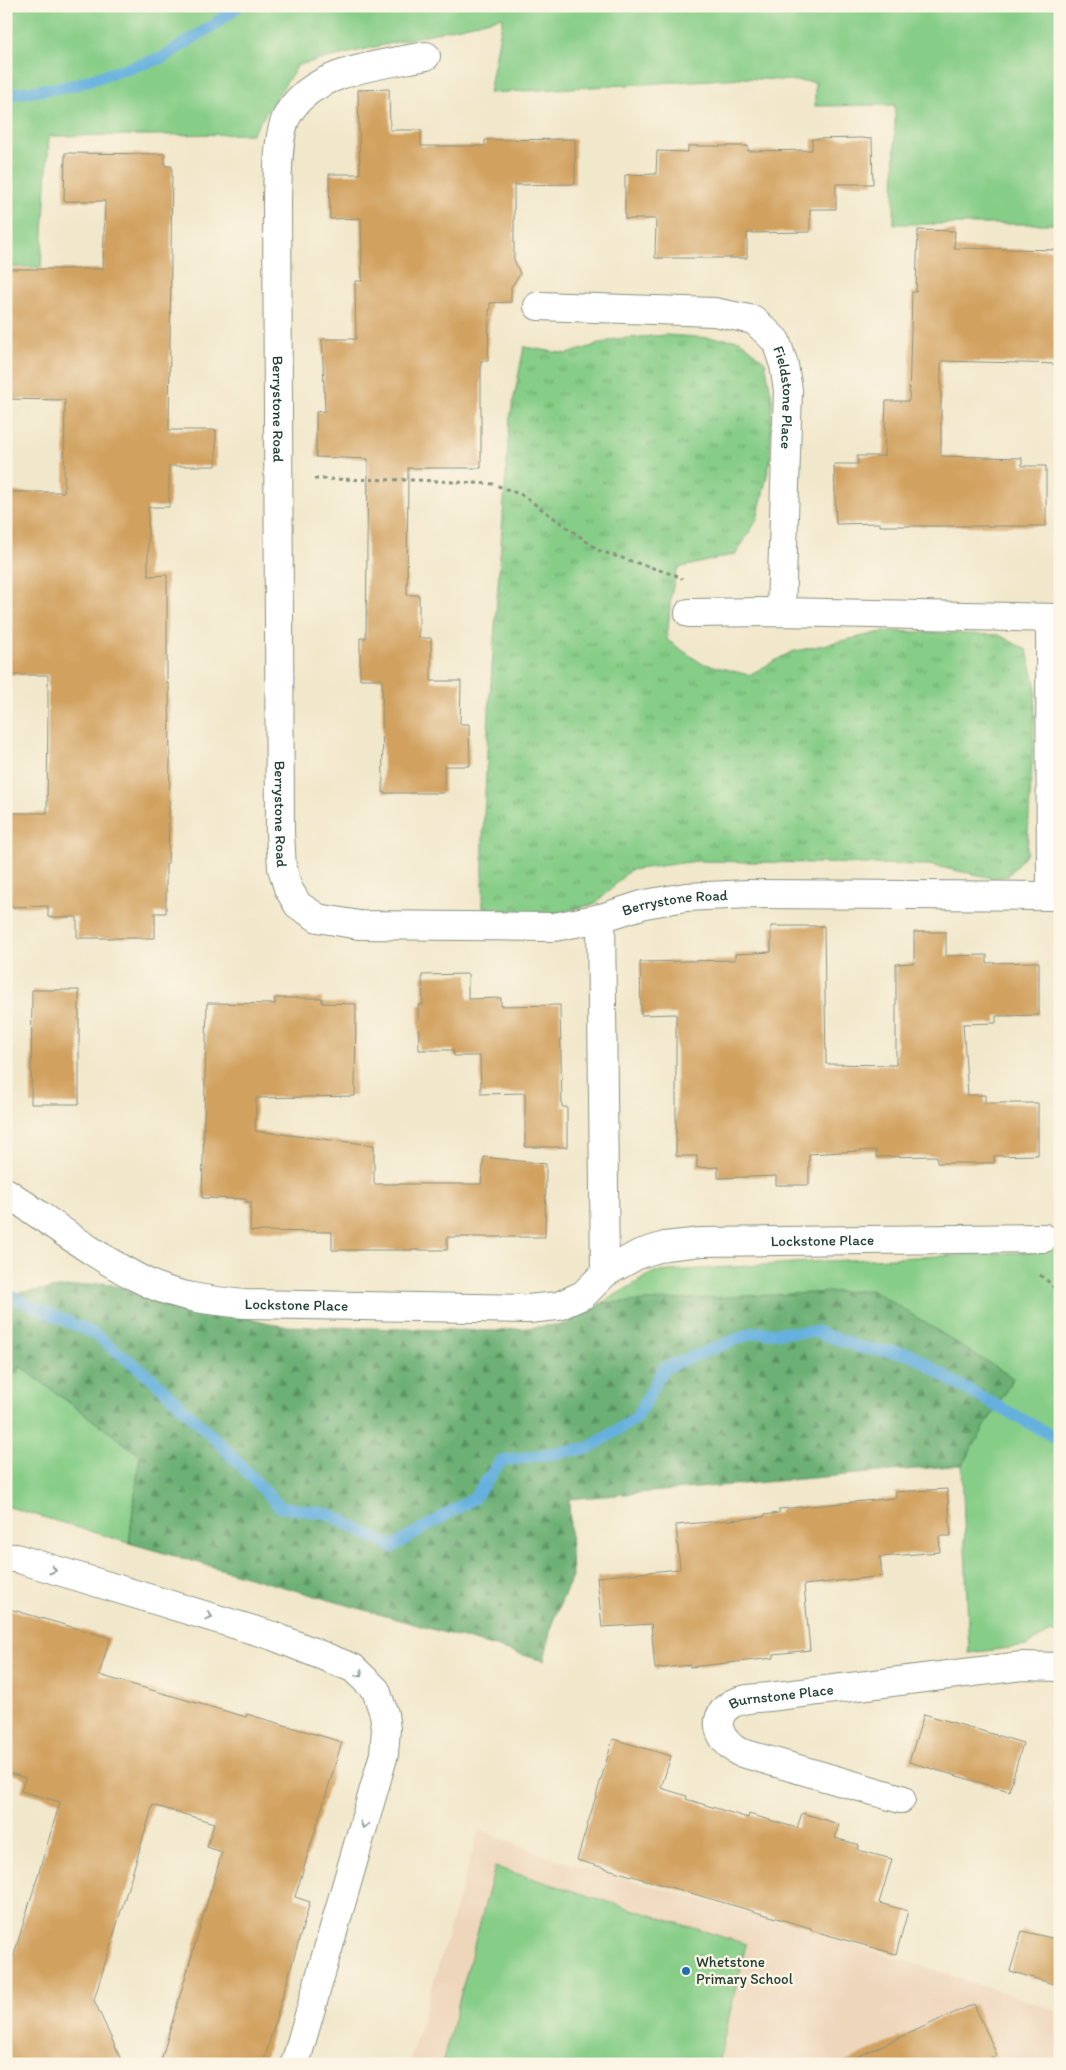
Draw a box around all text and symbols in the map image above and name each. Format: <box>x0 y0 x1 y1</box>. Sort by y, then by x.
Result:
street label: Fieldstone Place <box>769 344 797 449</box>
street label: Berrystone Road <box>269 356 287 463</box>
street label: Berrystone Road <box>271 761 291 869</box>
street label: Berrystone Road <box>620 886 729 920</box>
street label: Lockstone Place <box>771 1231 874 1250</box>
street label: Lockstone Place <box>245 1295 348 1315</box>
one-way arrow <box>49 1564 57 1574</box>
one-way arrow <box>204 1611 213 1621</box>
one-way arrow <box>354 1668 363 1677</box>
street label: Burnstone Place <box>726 1680 835 1713</box>
one-way arrow <box>359 1821 369 1829</box>
place label: Whetstone Primary School <box>696 1953 794 1988</box>
marker: Whetstone Primary School <box>680 1965 692 1977</box>

